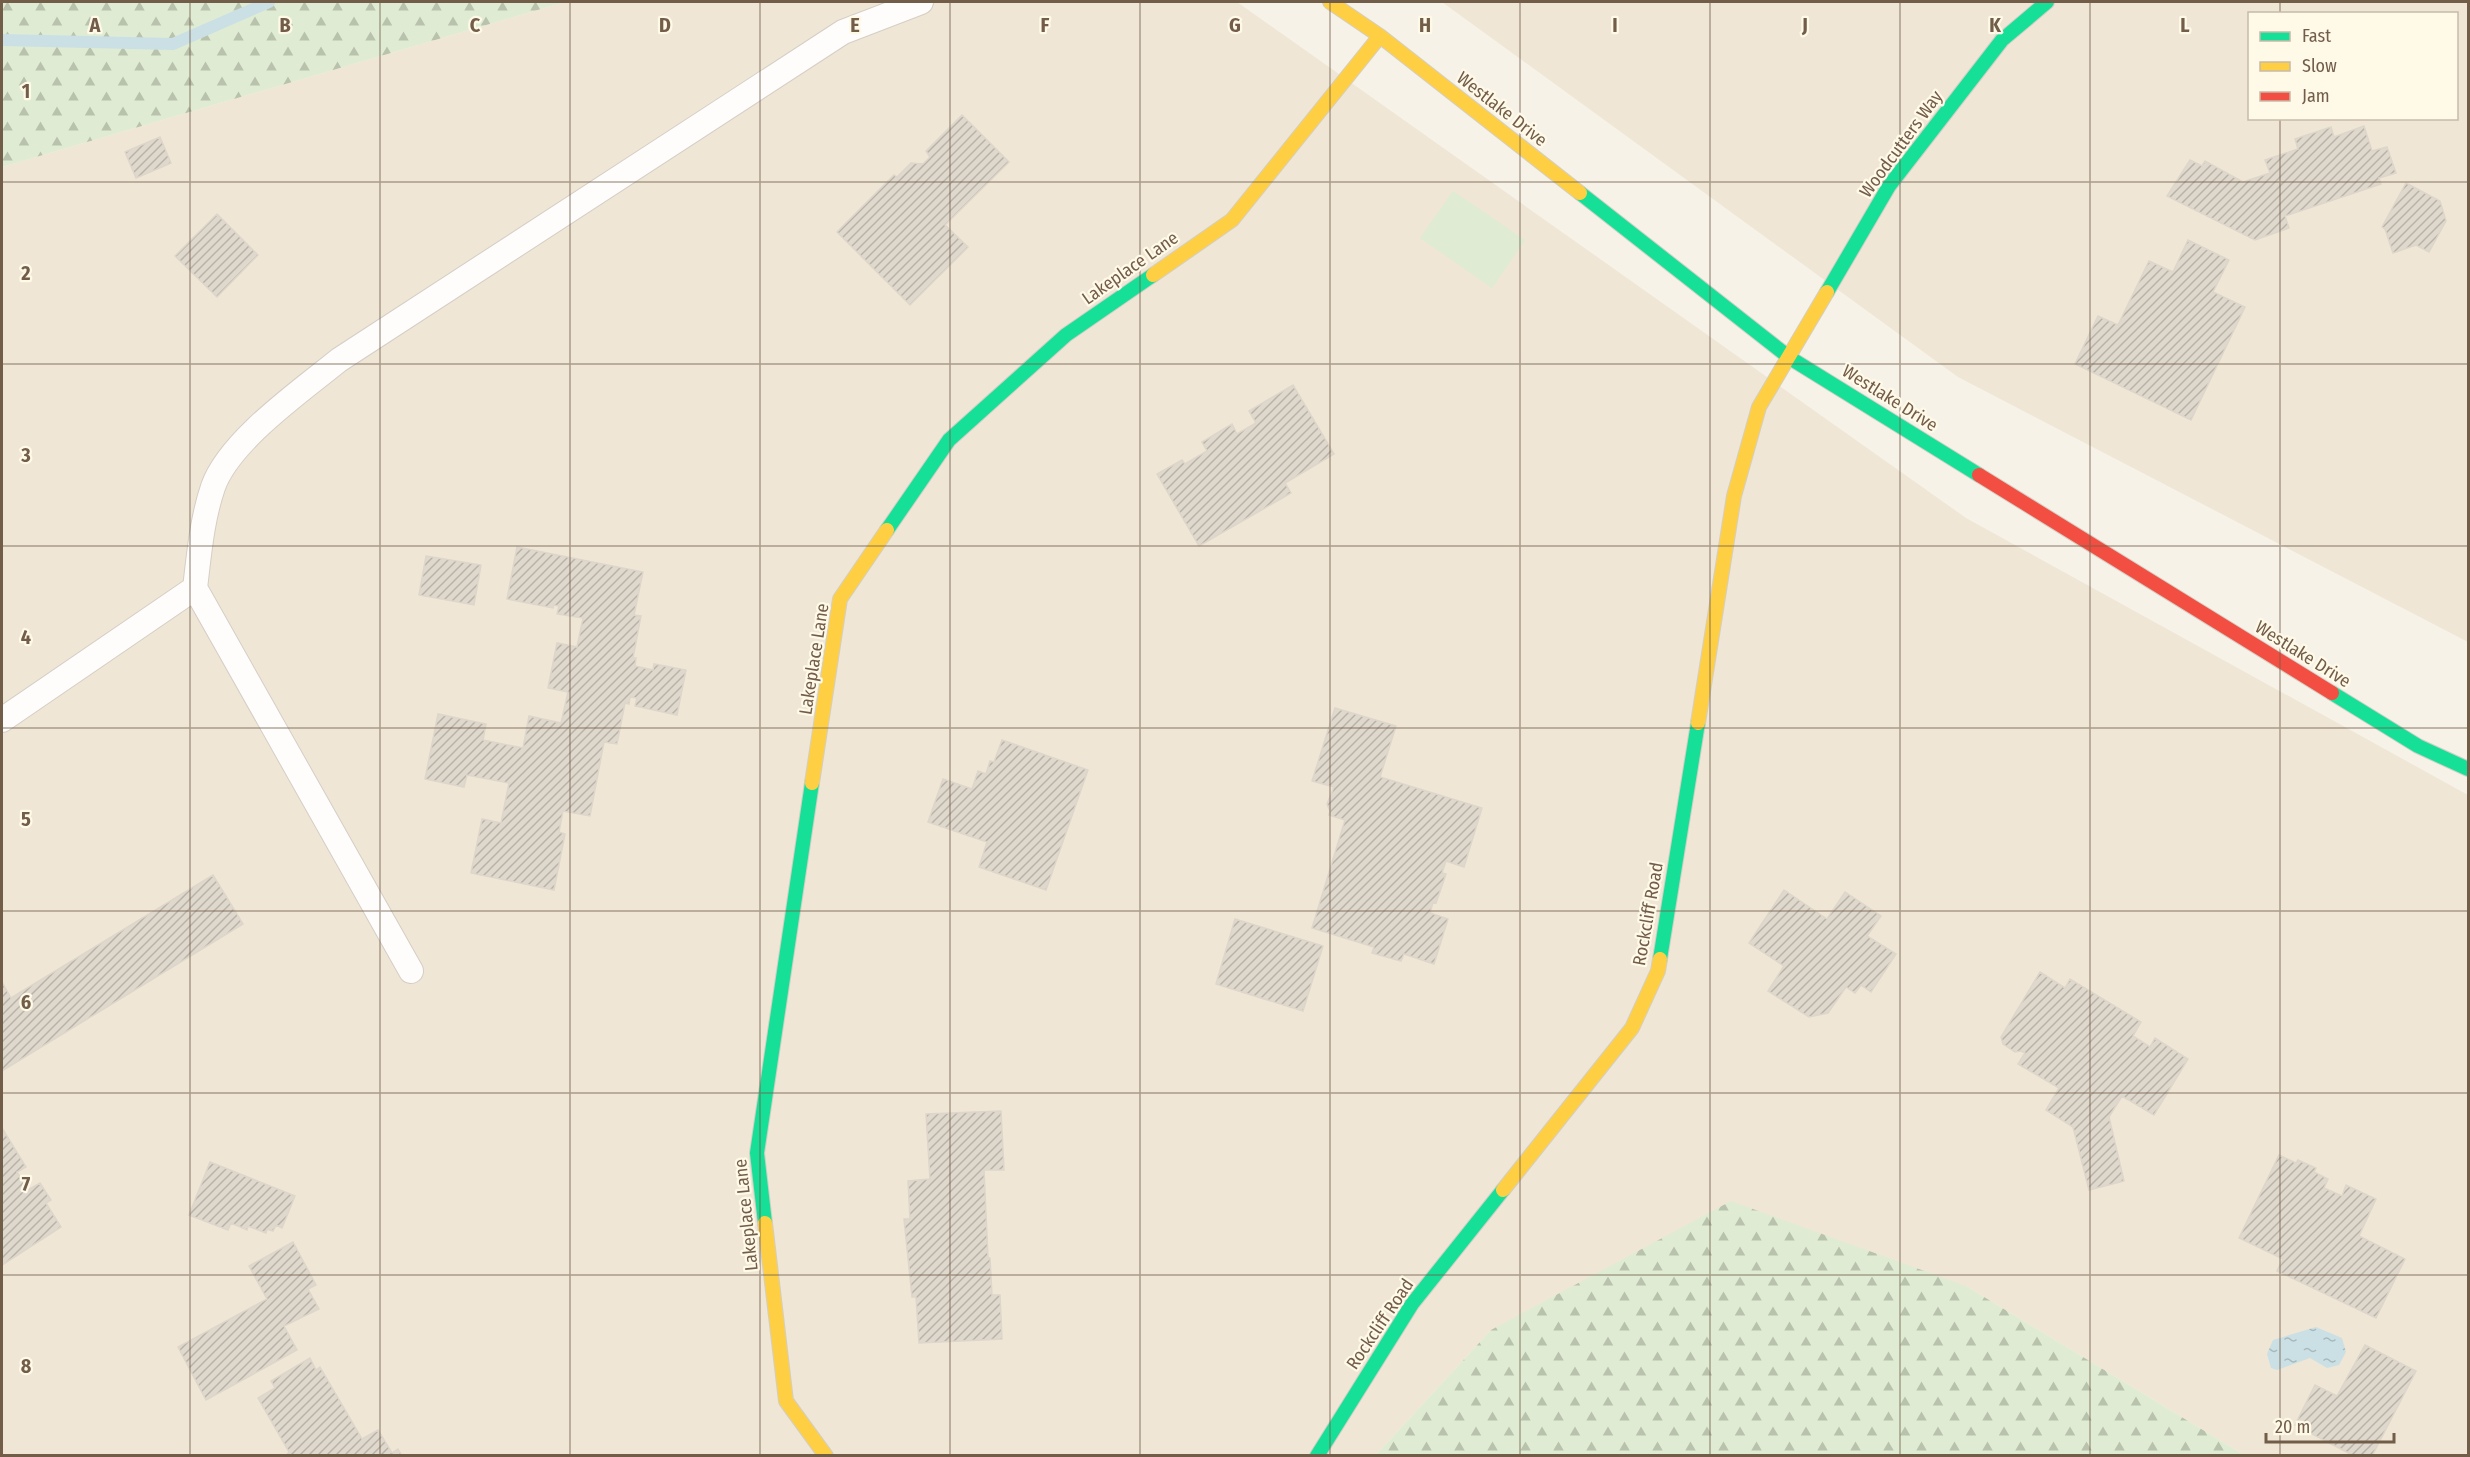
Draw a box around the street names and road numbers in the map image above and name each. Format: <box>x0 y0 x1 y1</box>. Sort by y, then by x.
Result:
street label: Westlake Drive <box>1452 67 1552 151</box>
street label: Woodcutters Way <box>1855 86 1947 202</box>
street label: Lakeplace Lane <box>1078 227 1182 309</box>
street label: Westlake Drive <box>1838 360 1942 436</box>
street label: Lakeplace Lane <box>794 602 834 716</box>
street label: Westlake Drive <box>2251 616 2355 692</box>
street label: Rockcliff Road <box>1628 861 1668 967</box>
street label: Lakeplace Lane <box>729 1158 763 1272</box>
street label: Rockcliff Road <box>1342 1275 1418 1373</box>

